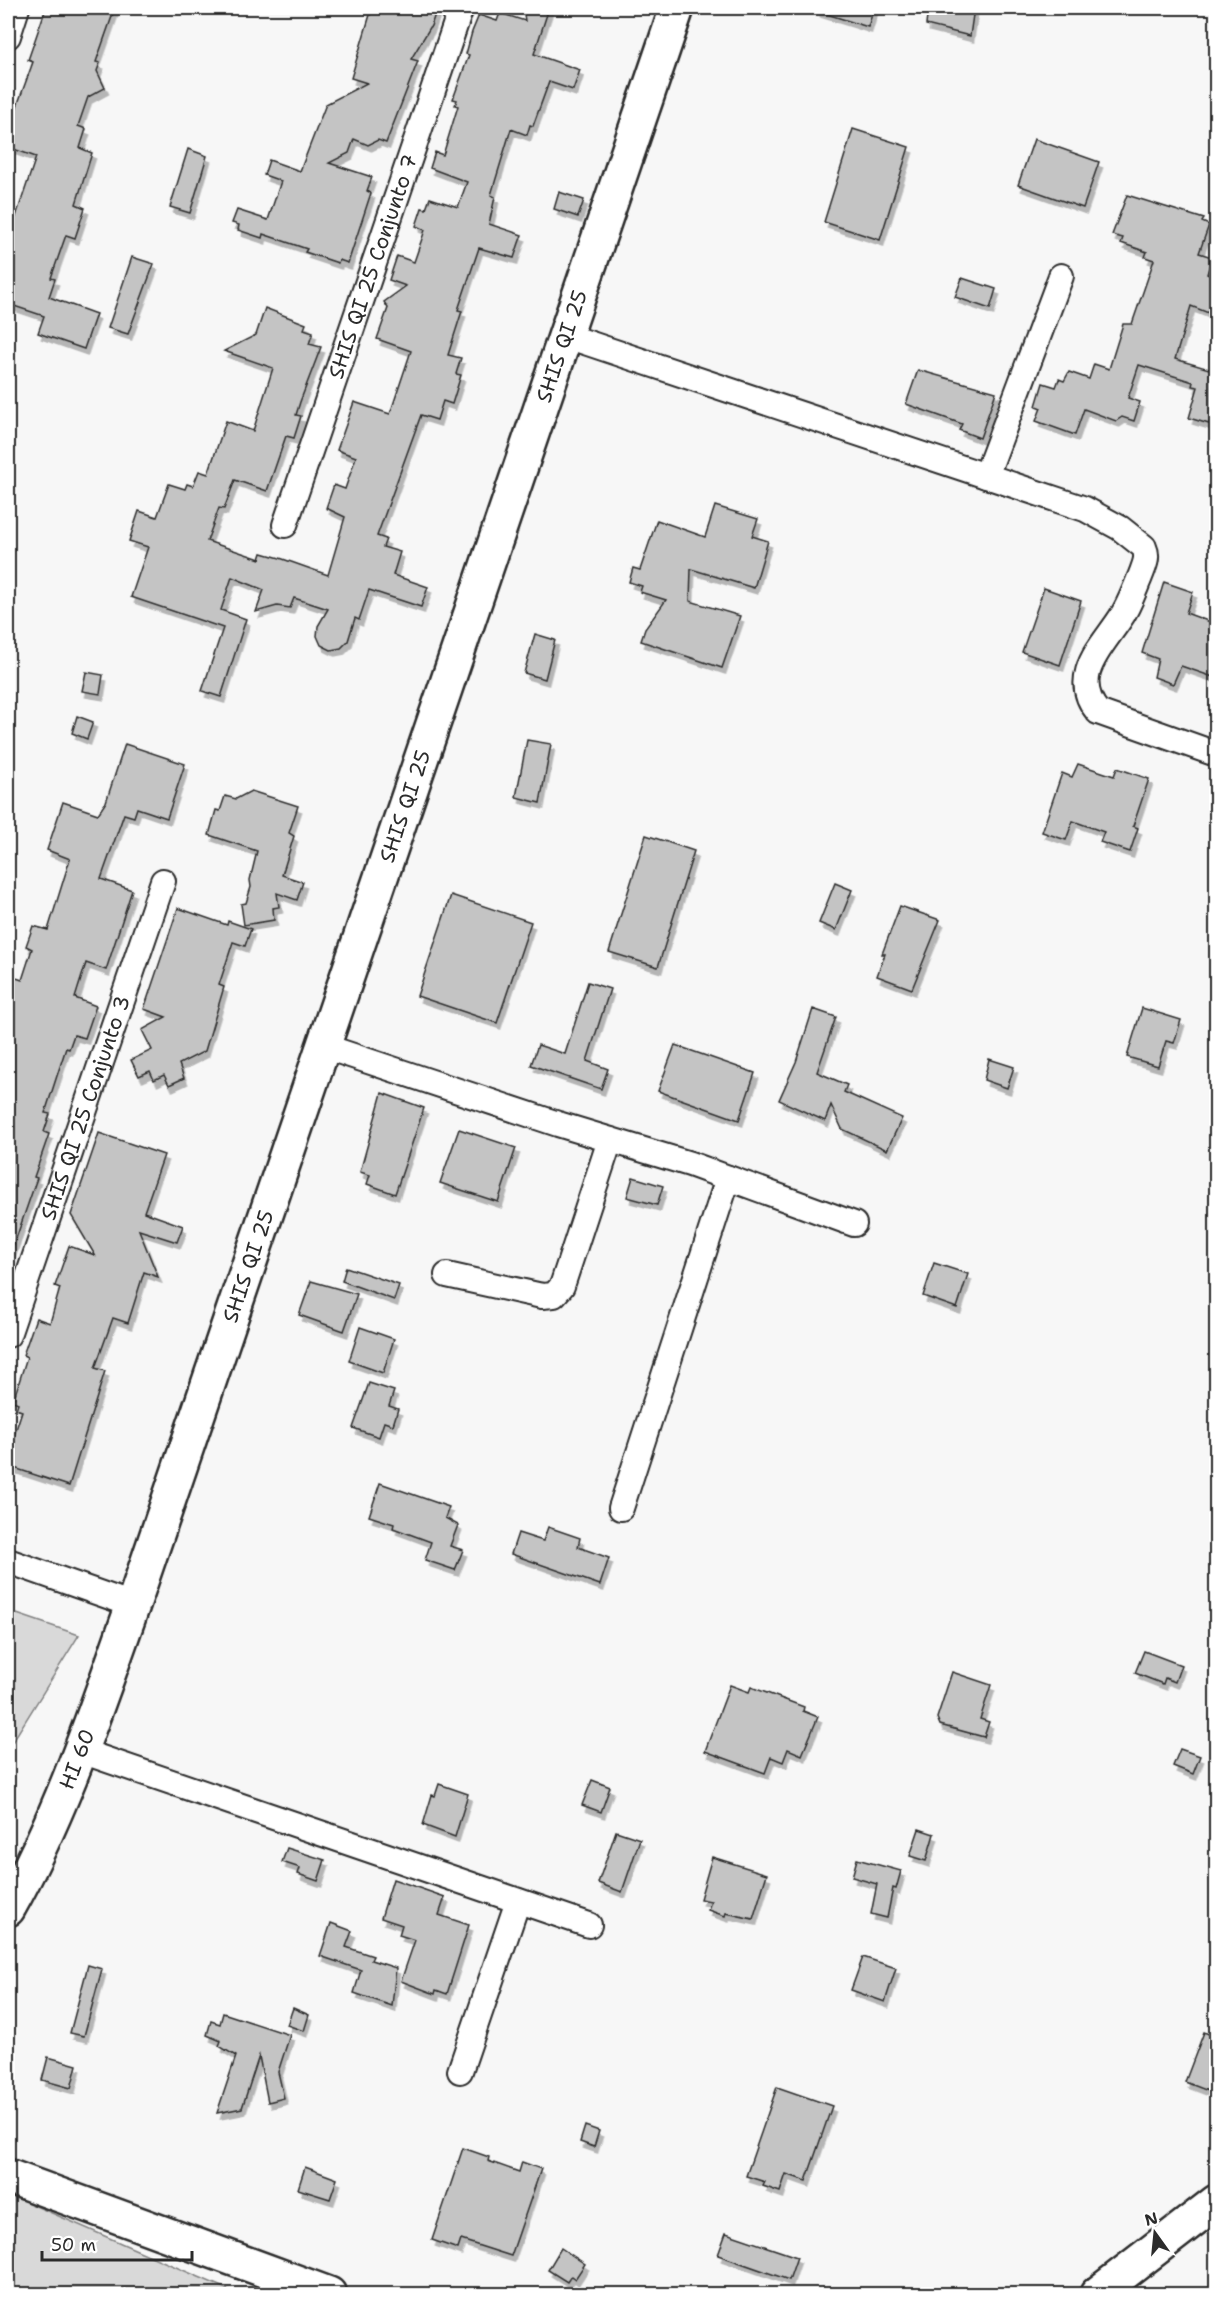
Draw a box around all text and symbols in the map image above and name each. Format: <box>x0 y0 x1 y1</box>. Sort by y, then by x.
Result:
street label: SHIS QI 25 Conjunto 7 <box>322 151 424 383</box>
street label: SHIS QI 25 <box>530 286 594 406</box>
street label: SHIS QI 25 <box>373 746 437 866</box>
street label: SHIS QI 25 Conjunto 3 <box>34 992 137 1224</box>
street label: SHIS QI 25 <box>216 1206 281 1326</box>
street label: HI 60 <box>53 1725 101 1794</box>
north arrow <box>1125 2203 1185 2263</box>
text: N <box>1142 2207 1160 2231</box>
scale bar <box>42 2224 192 2262</box>
text: 50 m <box>51 2233 96 2257</box>

